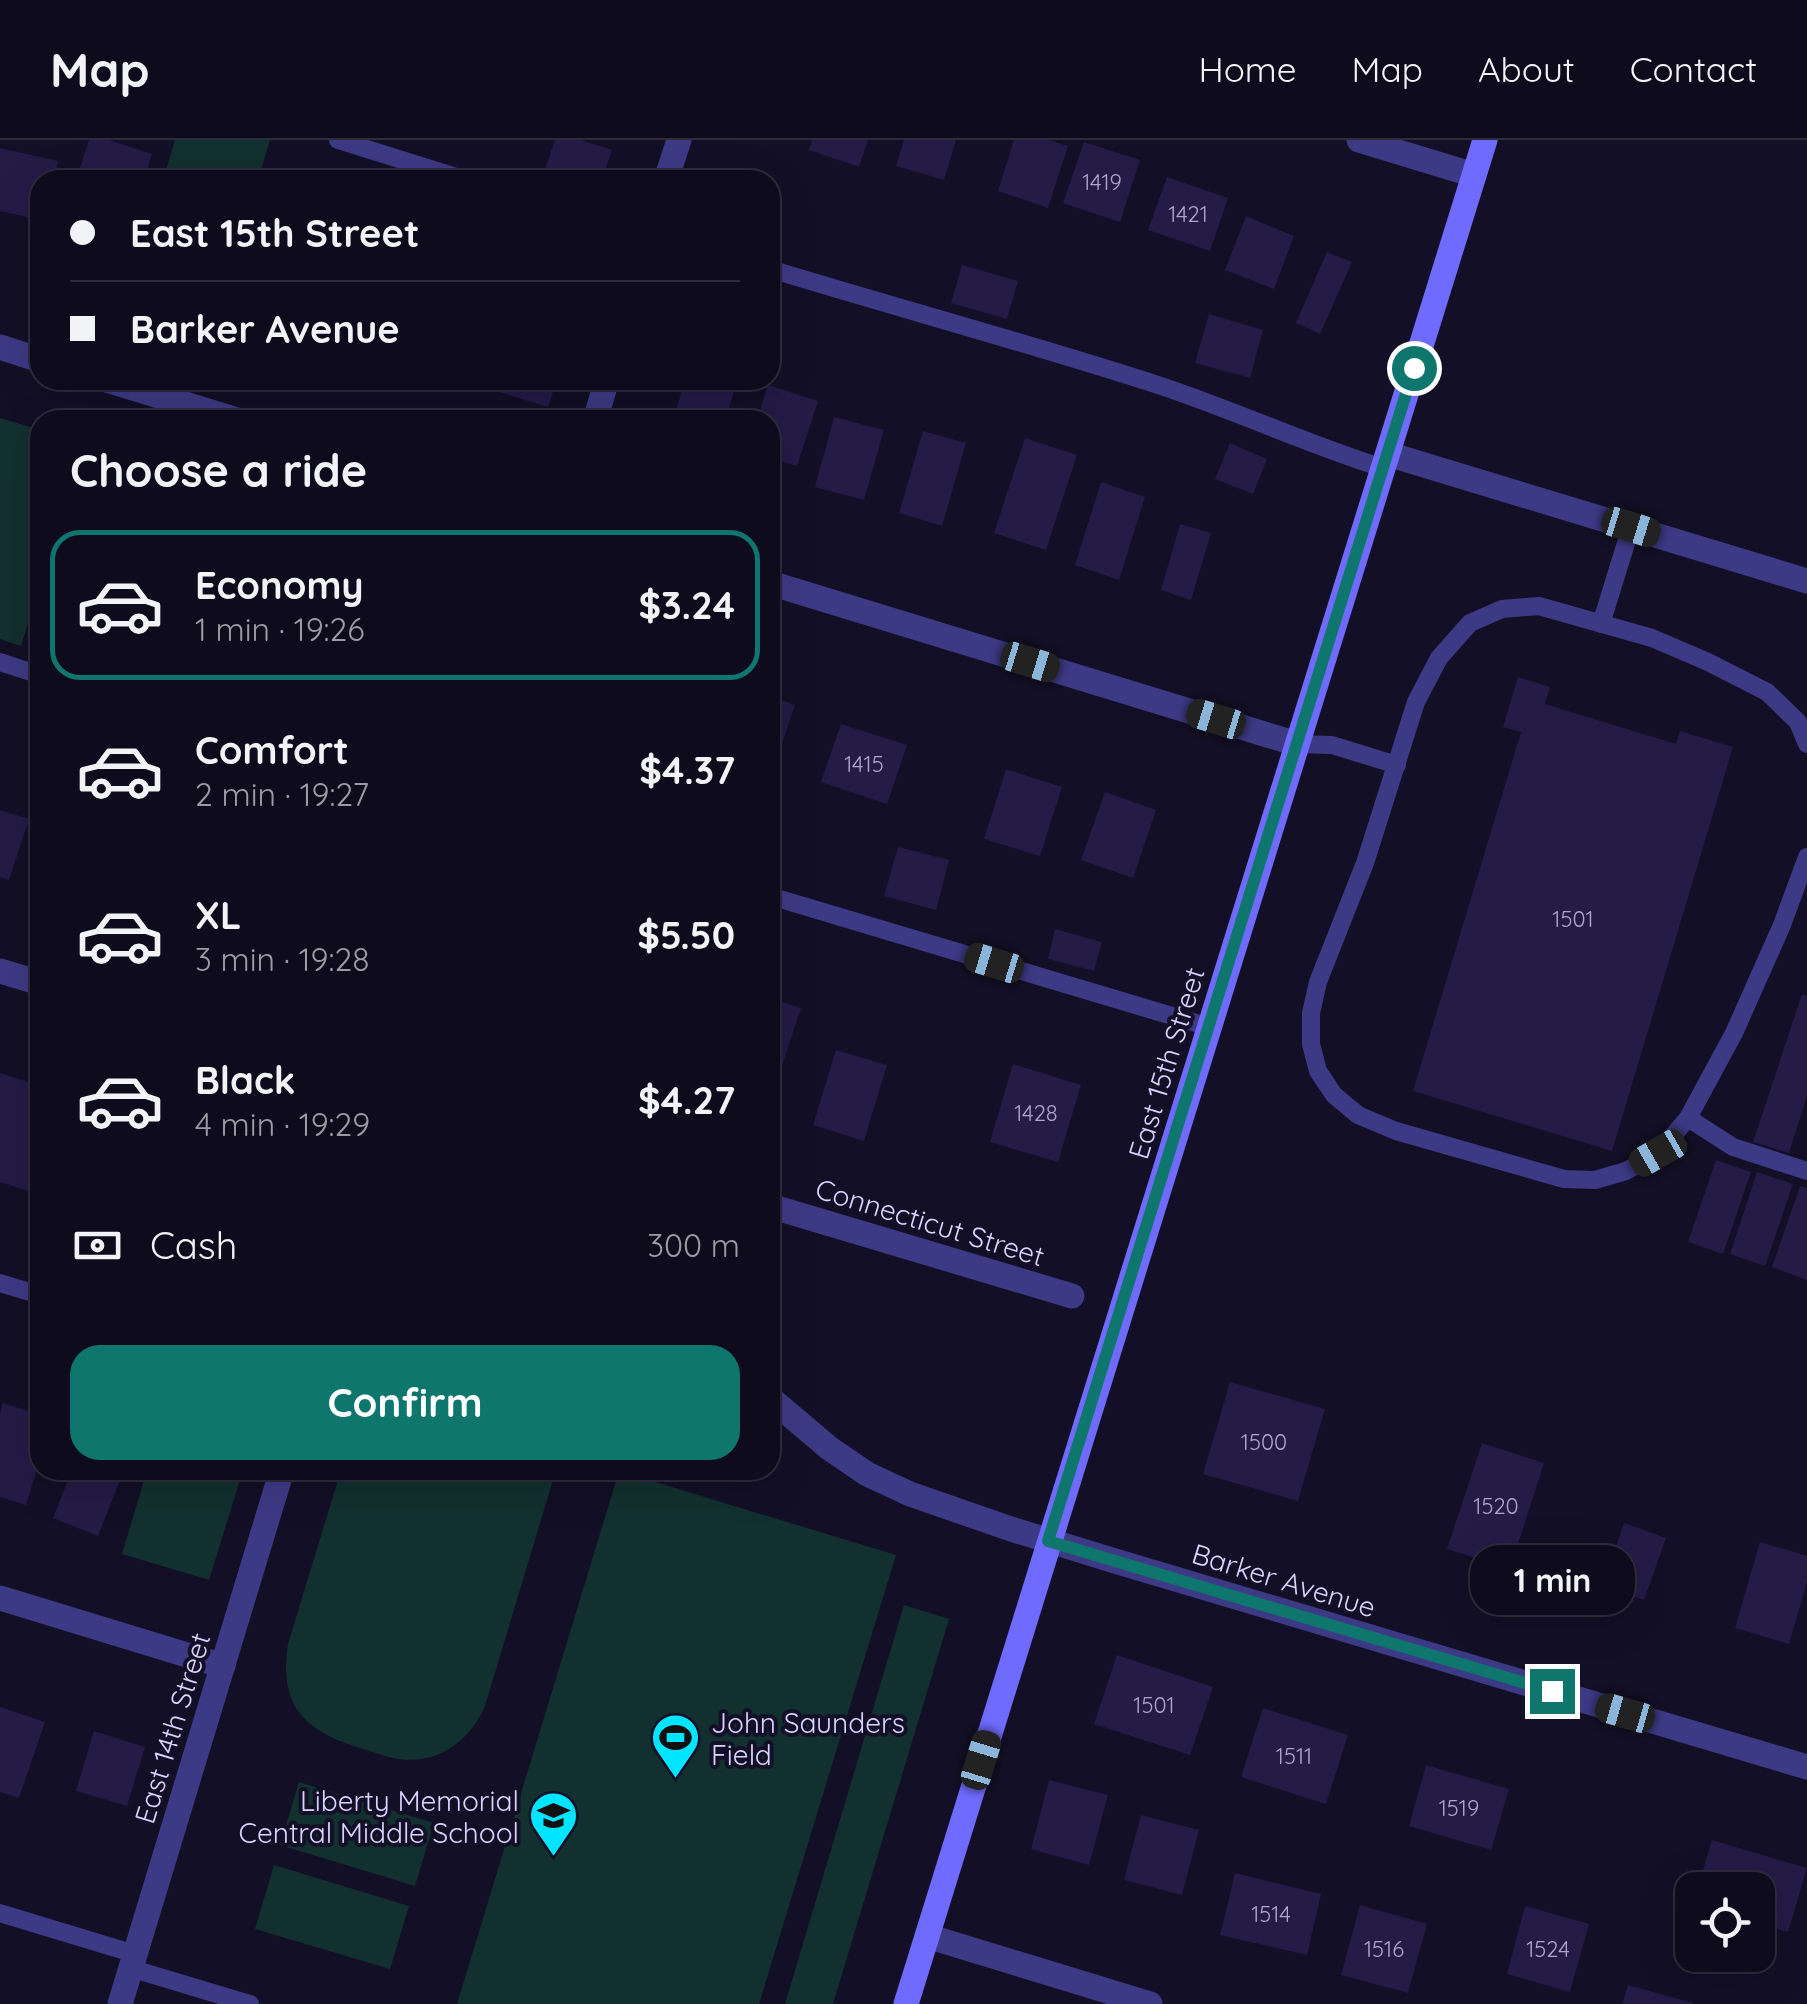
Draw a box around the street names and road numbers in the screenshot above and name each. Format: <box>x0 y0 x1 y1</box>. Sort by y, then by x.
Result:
street label: East 15th Street <box>1120 963 1212 1163</box>
street label: Connecticut Street <box>811 1171 1049 1273</box>
street label: Barker Avenue <box>1188 1535 1380 1625</box>
street label: East 14th Street <box>126 1628 218 1828</box>

